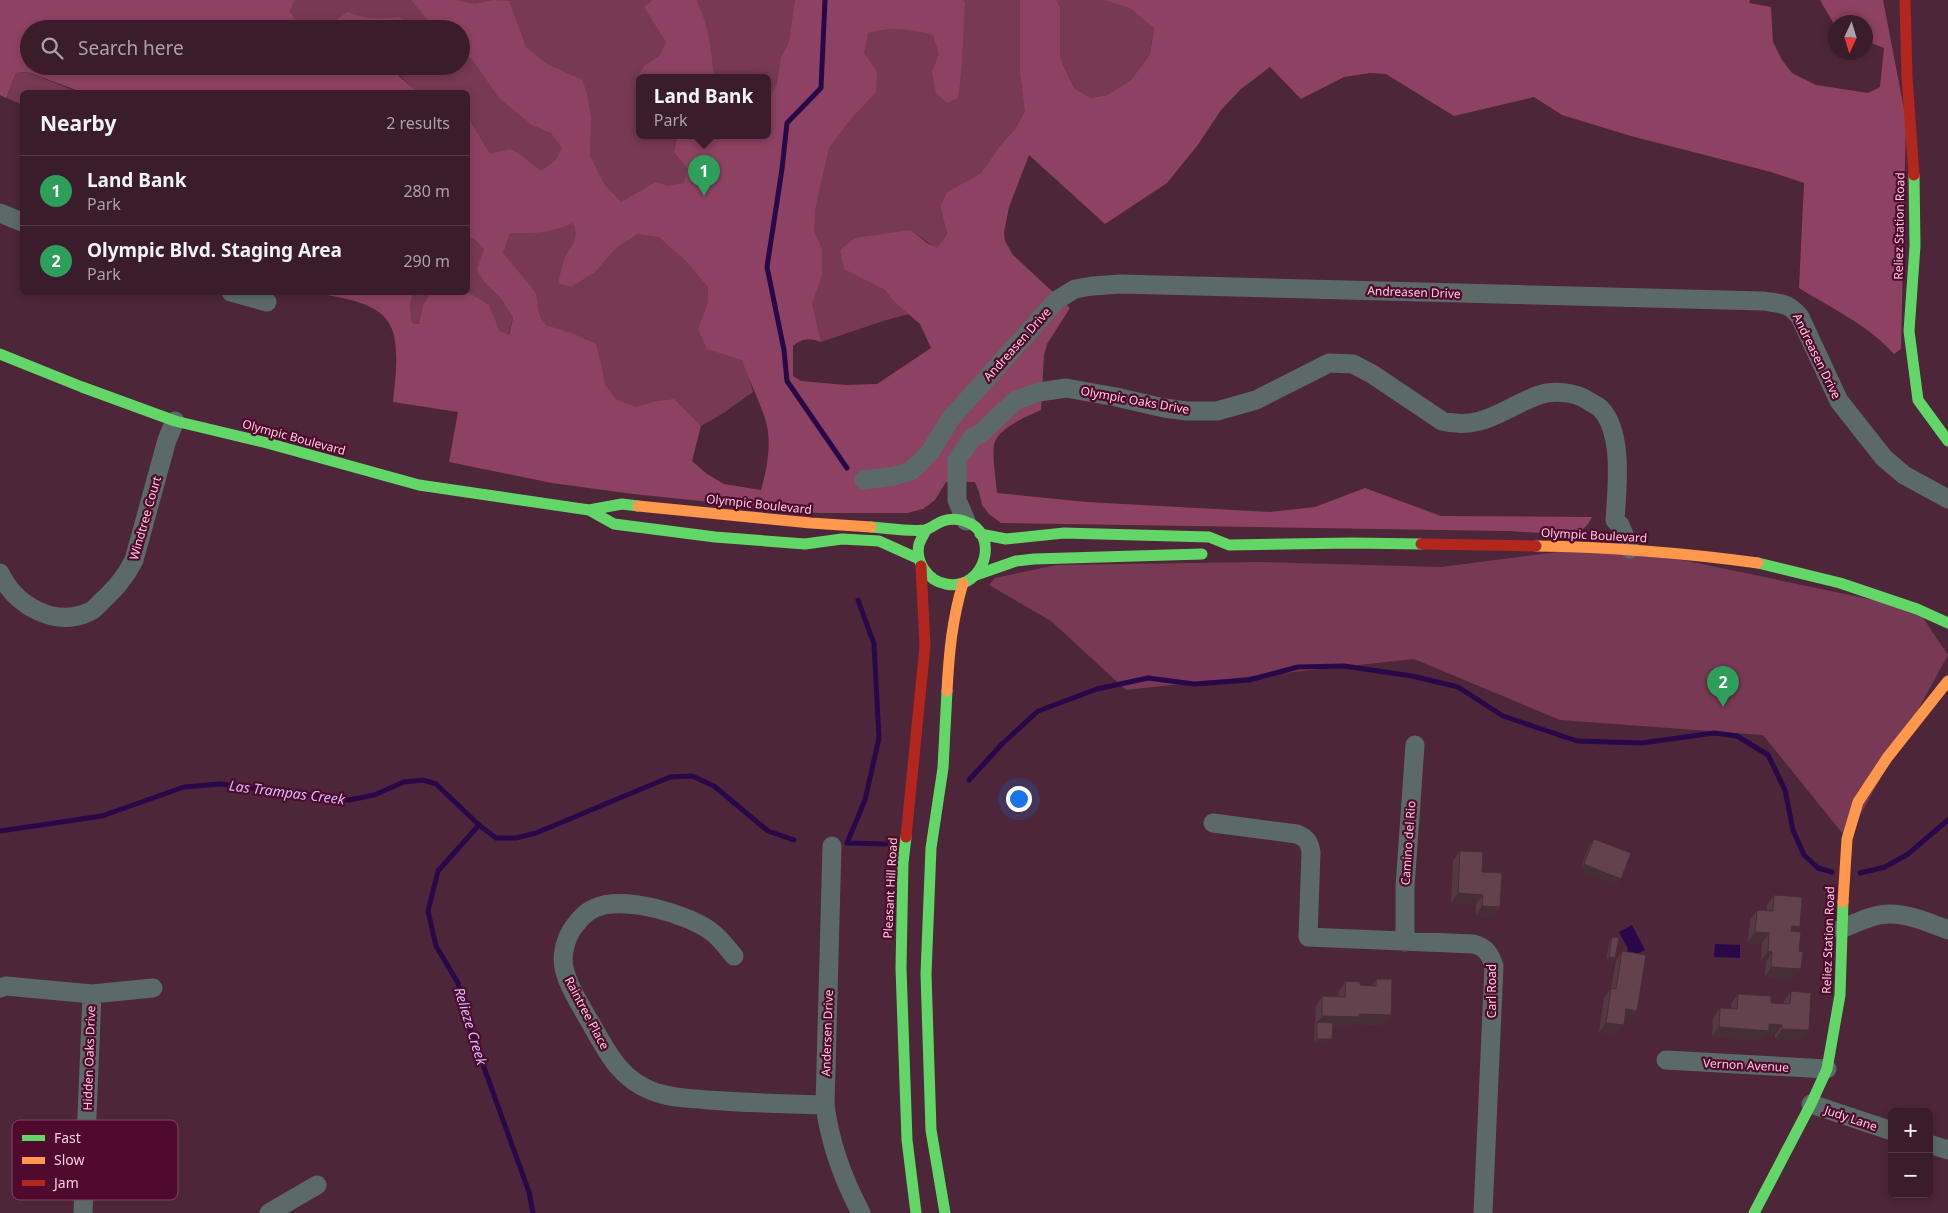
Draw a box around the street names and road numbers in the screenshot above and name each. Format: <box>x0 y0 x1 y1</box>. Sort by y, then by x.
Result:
street label: Reliez Station Road <box>1890 172 1908 280</box>
street label: Andreasen Drive <box>1367 282 1461 302</box>
street label: Andreasen Drive <box>979 303 1055 384</box>
street label: Andreasen Drive <box>1789 310 1845 402</box>
street label: Olympic Oaks Drive <box>1079 382 1191 418</box>
street label: Olympic Boulevard <box>241 415 347 459</box>
street label: Windtree Court <box>125 474 165 562</box>
street label: Olympic Boulevard <box>705 490 813 518</box>
street label: Olympic Boulevard <box>1541 524 1647 546</box>
street label: Camino del Rio <box>1397 800 1419 886</box>
street label: Pleasant Hill Road <box>879 837 901 939</box>
street label: Reliez Station Road <box>1818 886 1838 994</box>
street label: Carl Road <box>1483 964 1500 1018</box>
street label: Raintree Place <box>561 974 613 1053</box>
street label: Andersen Drive <box>817 989 837 1077</box>
street label: Hidden Oaks Drive <box>79 1005 99 1111</box>
street label: Vernon Avenue <box>1703 1054 1790 1076</box>
street label: Judy Lane <box>1822 1101 1880 1135</box>

